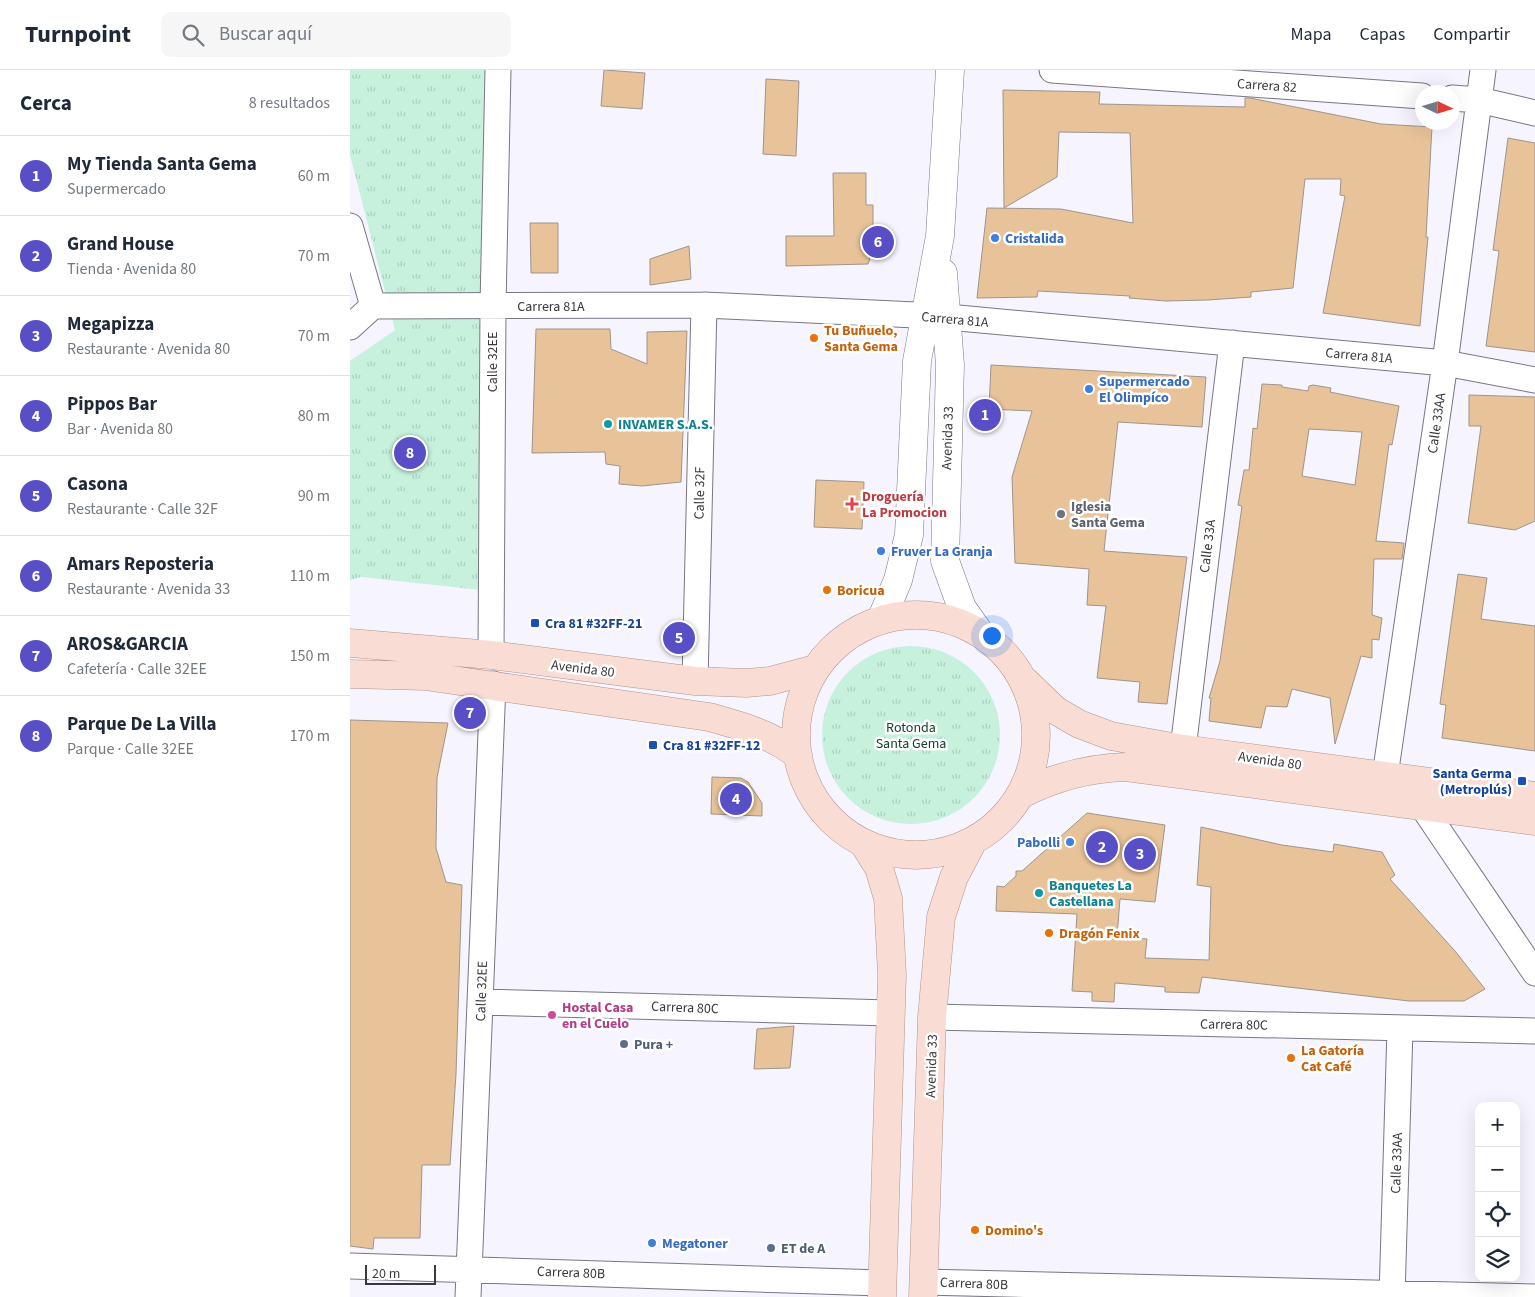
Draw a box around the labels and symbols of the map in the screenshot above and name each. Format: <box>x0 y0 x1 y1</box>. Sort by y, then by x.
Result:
street label: Carrera 82 <box>1236 74 1298 98</box>
north arrow <box>1415 85 1460 130</box>
pin: 6 <box>862 223 894 261</box>
place label: Cristalida <box>1005 229 1064 249</box>
marker: Cristalida <box>989 232 1001 244</box>
street label: Carrera 81A <box>517 297 585 317</box>
street label: Carrera 81A <box>920 307 990 333</box>
place label: Tu Buñuelo, Santa Gema <box>824 321 898 357</box>
street label: Calle 32EE <box>483 332 503 392</box>
marker: Tu Buñuelo, Santa Gema <box>808 332 820 344</box>
street label: Carrera 81A <box>1324 343 1394 369</box>
place label: Supermercado El Olimpíco <box>1099 372 1190 408</box>
marker: Supermercado El Olimpíco <box>1083 383 1095 395</box>
street label: Calle 33AA <box>1423 391 1451 455</box>
pin: 1 <box>969 396 1001 434</box>
street label: Avenida 33 <box>937 406 959 470</box>
place label: INVAMER S.A.S. <box>618 415 713 435</box>
marker: INVAMER S.A.S. <box>602 418 614 430</box>
pin: 8 <box>394 434 426 472</box>
street label: Calle 32F <box>690 466 710 520</box>
place label: Droguería La Promocion <box>862 487 947 523</box>
place label: Iglesia Santa Gema <box>1071 497 1145 533</box>
marker: Droguería La Promocion <box>846 498 858 510</box>
marker: Iglesia Santa Gema <box>1055 508 1067 520</box>
street label: Calle 33A <box>1195 518 1221 574</box>
place label: Fruver La Granja <box>891 542 993 562</box>
marker: Fruver La Granja <box>875 545 887 557</box>
place label: Boricua <box>837 581 885 601</box>
marker: Boricua <box>821 584 833 596</box>
place label: Cra 81 #32FF-21 <box>545 614 642 634</box>
marker: Cra 81 #32FF-21 <box>529 617 541 629</box>
pin: 5 <box>663 619 695 657</box>
your location <box>979 623 1005 649</box>
street label: Avenida 80 <box>550 655 616 683</box>
pin: 7 <box>454 694 486 732</box>
park label: Rotonda Santa Gema <box>876 718 946 754</box>
place label: Cra 81 #32FF-12 <box>663 736 760 756</box>
marker: Cra 81 #32FF-12 <box>647 739 659 751</box>
street label: Avenida 80 <box>1237 747 1303 775</box>
place label: Santa Germa (Metroplús) <box>1432 764 1512 800</box>
marker: Santa Germa (Metroplús) <box>1516 775 1528 787</box>
pin: 4 <box>720 780 752 818</box>
pin: 2 <box>1086 828 1118 866</box>
place label: Pabolli <box>1017 833 1060 853</box>
pin: 3 <box>1124 835 1156 873</box>
marker: Pabolli <box>1064 836 1076 848</box>
place label: Banquetes La Castellana <box>1049 876 1132 912</box>
marker: Banquetes La Castellana <box>1033 887 1045 899</box>
place label: Dragón Fenix <box>1059 924 1140 944</box>
marker: Dragón Fenix <box>1043 927 1055 939</box>
street label: Calle 32EE <box>471 960 493 1022</box>
street label: Carrera 80C <box>651 997 719 1019</box>
place label: Hostal Casa en el Cuelo <box>562 998 633 1034</box>
marker: Hostal Casa en el Cuelo <box>546 1009 558 1021</box>
street label: Carrera 80C <box>1200 1014 1268 1036</box>
street label: Avenida 33 <box>921 1034 943 1098</box>
place label: Pura + <box>634 1035 673 1055</box>
marker: Pura + <box>618 1038 630 1050</box>
place label: La Gatoría Cat Café <box>1301 1041 1364 1077</box>
marker: La Gatoría Cat Café <box>1285 1052 1297 1064</box>
street label: Calle 33AA <box>1386 1132 1408 1194</box>
place label: Domino's <box>985 1221 1043 1241</box>
marker: Domino's <box>969 1224 981 1236</box>
place label: Megatoner <box>662 1234 728 1254</box>
marker: Megatoner <box>646 1237 658 1249</box>
place label: ET de A <box>781 1239 826 1259</box>
marker: ET de A <box>765 1242 777 1254</box>
scale bar <box>365 1262 436 1285</box>
street label: Carrera 80B <box>537 1262 605 1284</box>
street label: Carrera 80B <box>940 1273 1008 1295</box>

